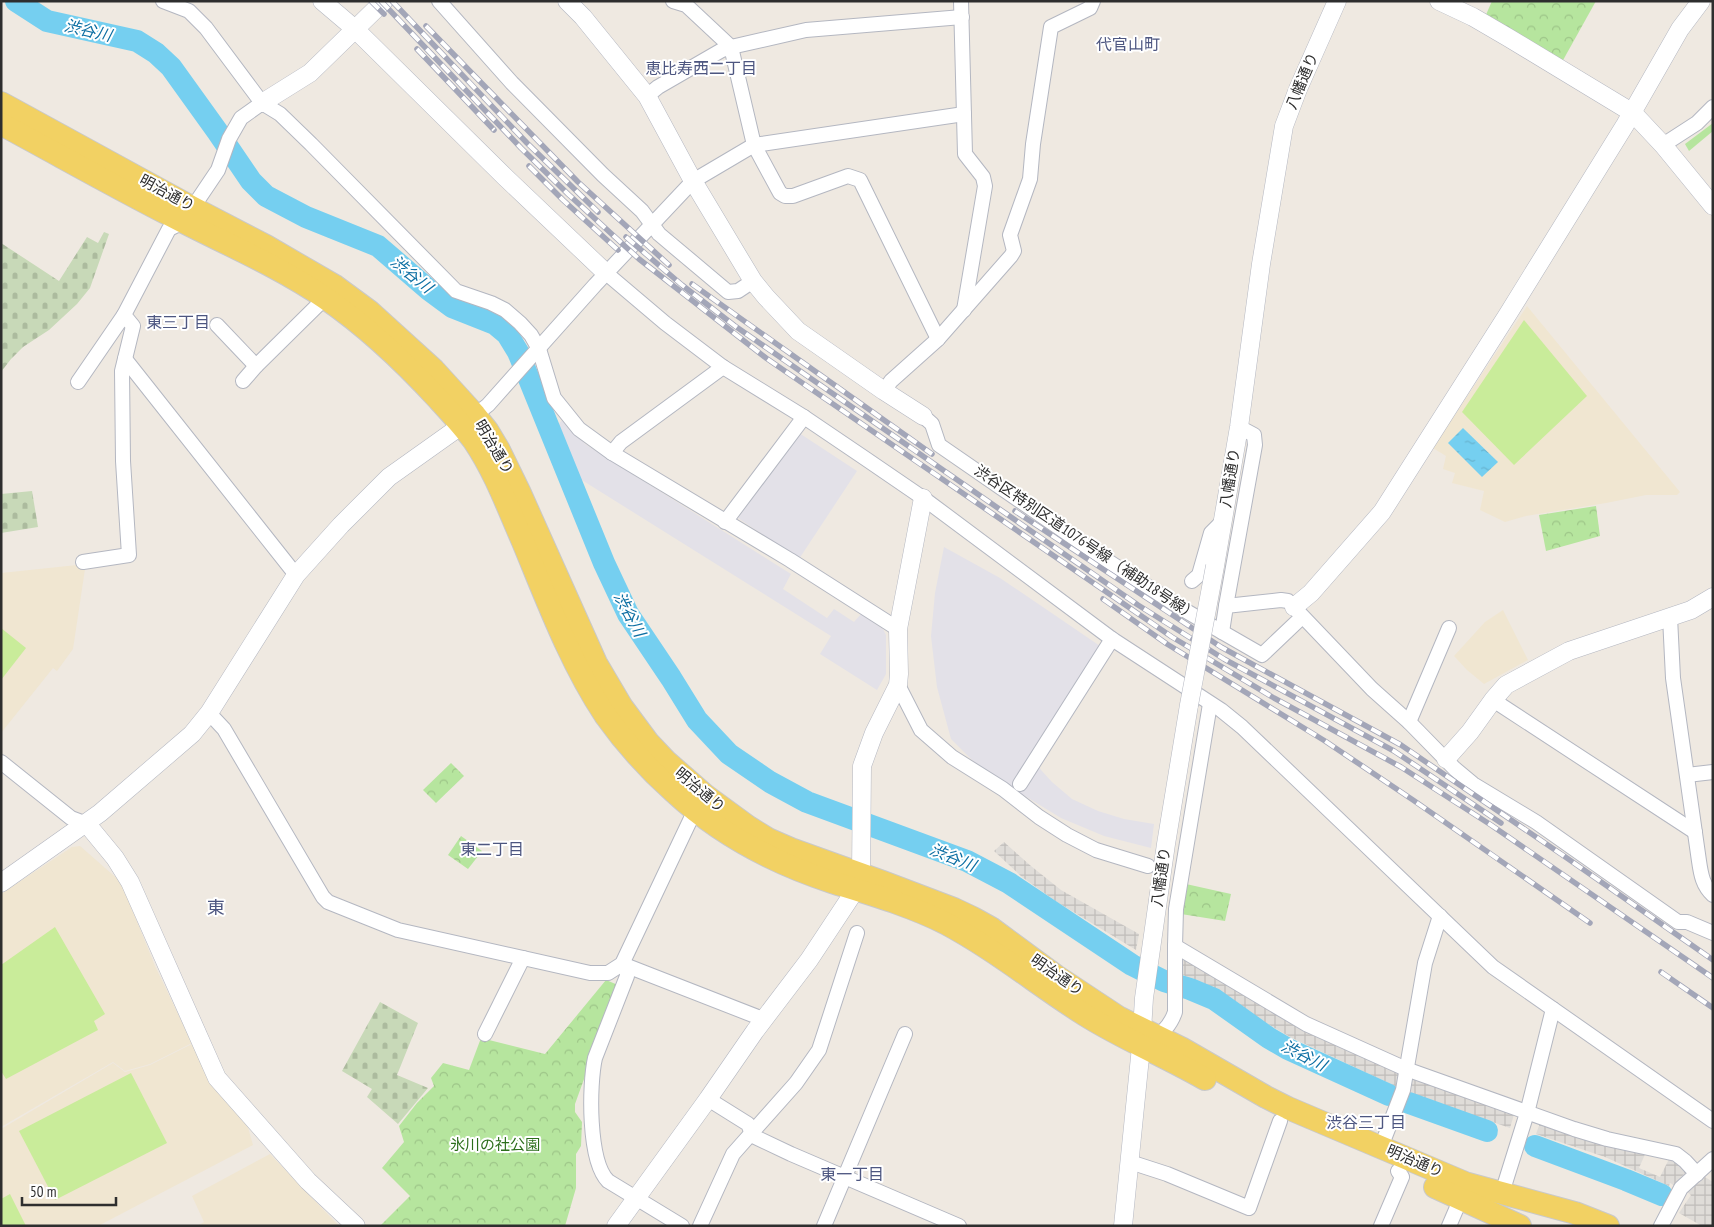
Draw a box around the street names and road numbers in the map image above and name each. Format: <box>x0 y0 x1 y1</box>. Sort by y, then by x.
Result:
street label: 八幡通り <box>1281 49 1322 112</box>
street label: 明治通り <box>136 170 198 215</box>
street label: 明治通り <box>471 416 518 477</box>
street label: 八幡通り <box>1215 447 1244 509</box>
street label: 渋谷区特別区道1076号線（補助18号線） <box>971 460 1202 625</box>
street label: 明治通り <box>671 763 729 816</box>
street label: 八幡通り <box>1147 846 1174 908</box>
street label: 明治通り <box>1027 950 1087 1000</box>
street label: 明治通り <box>1384 1140 1447 1181</box>

